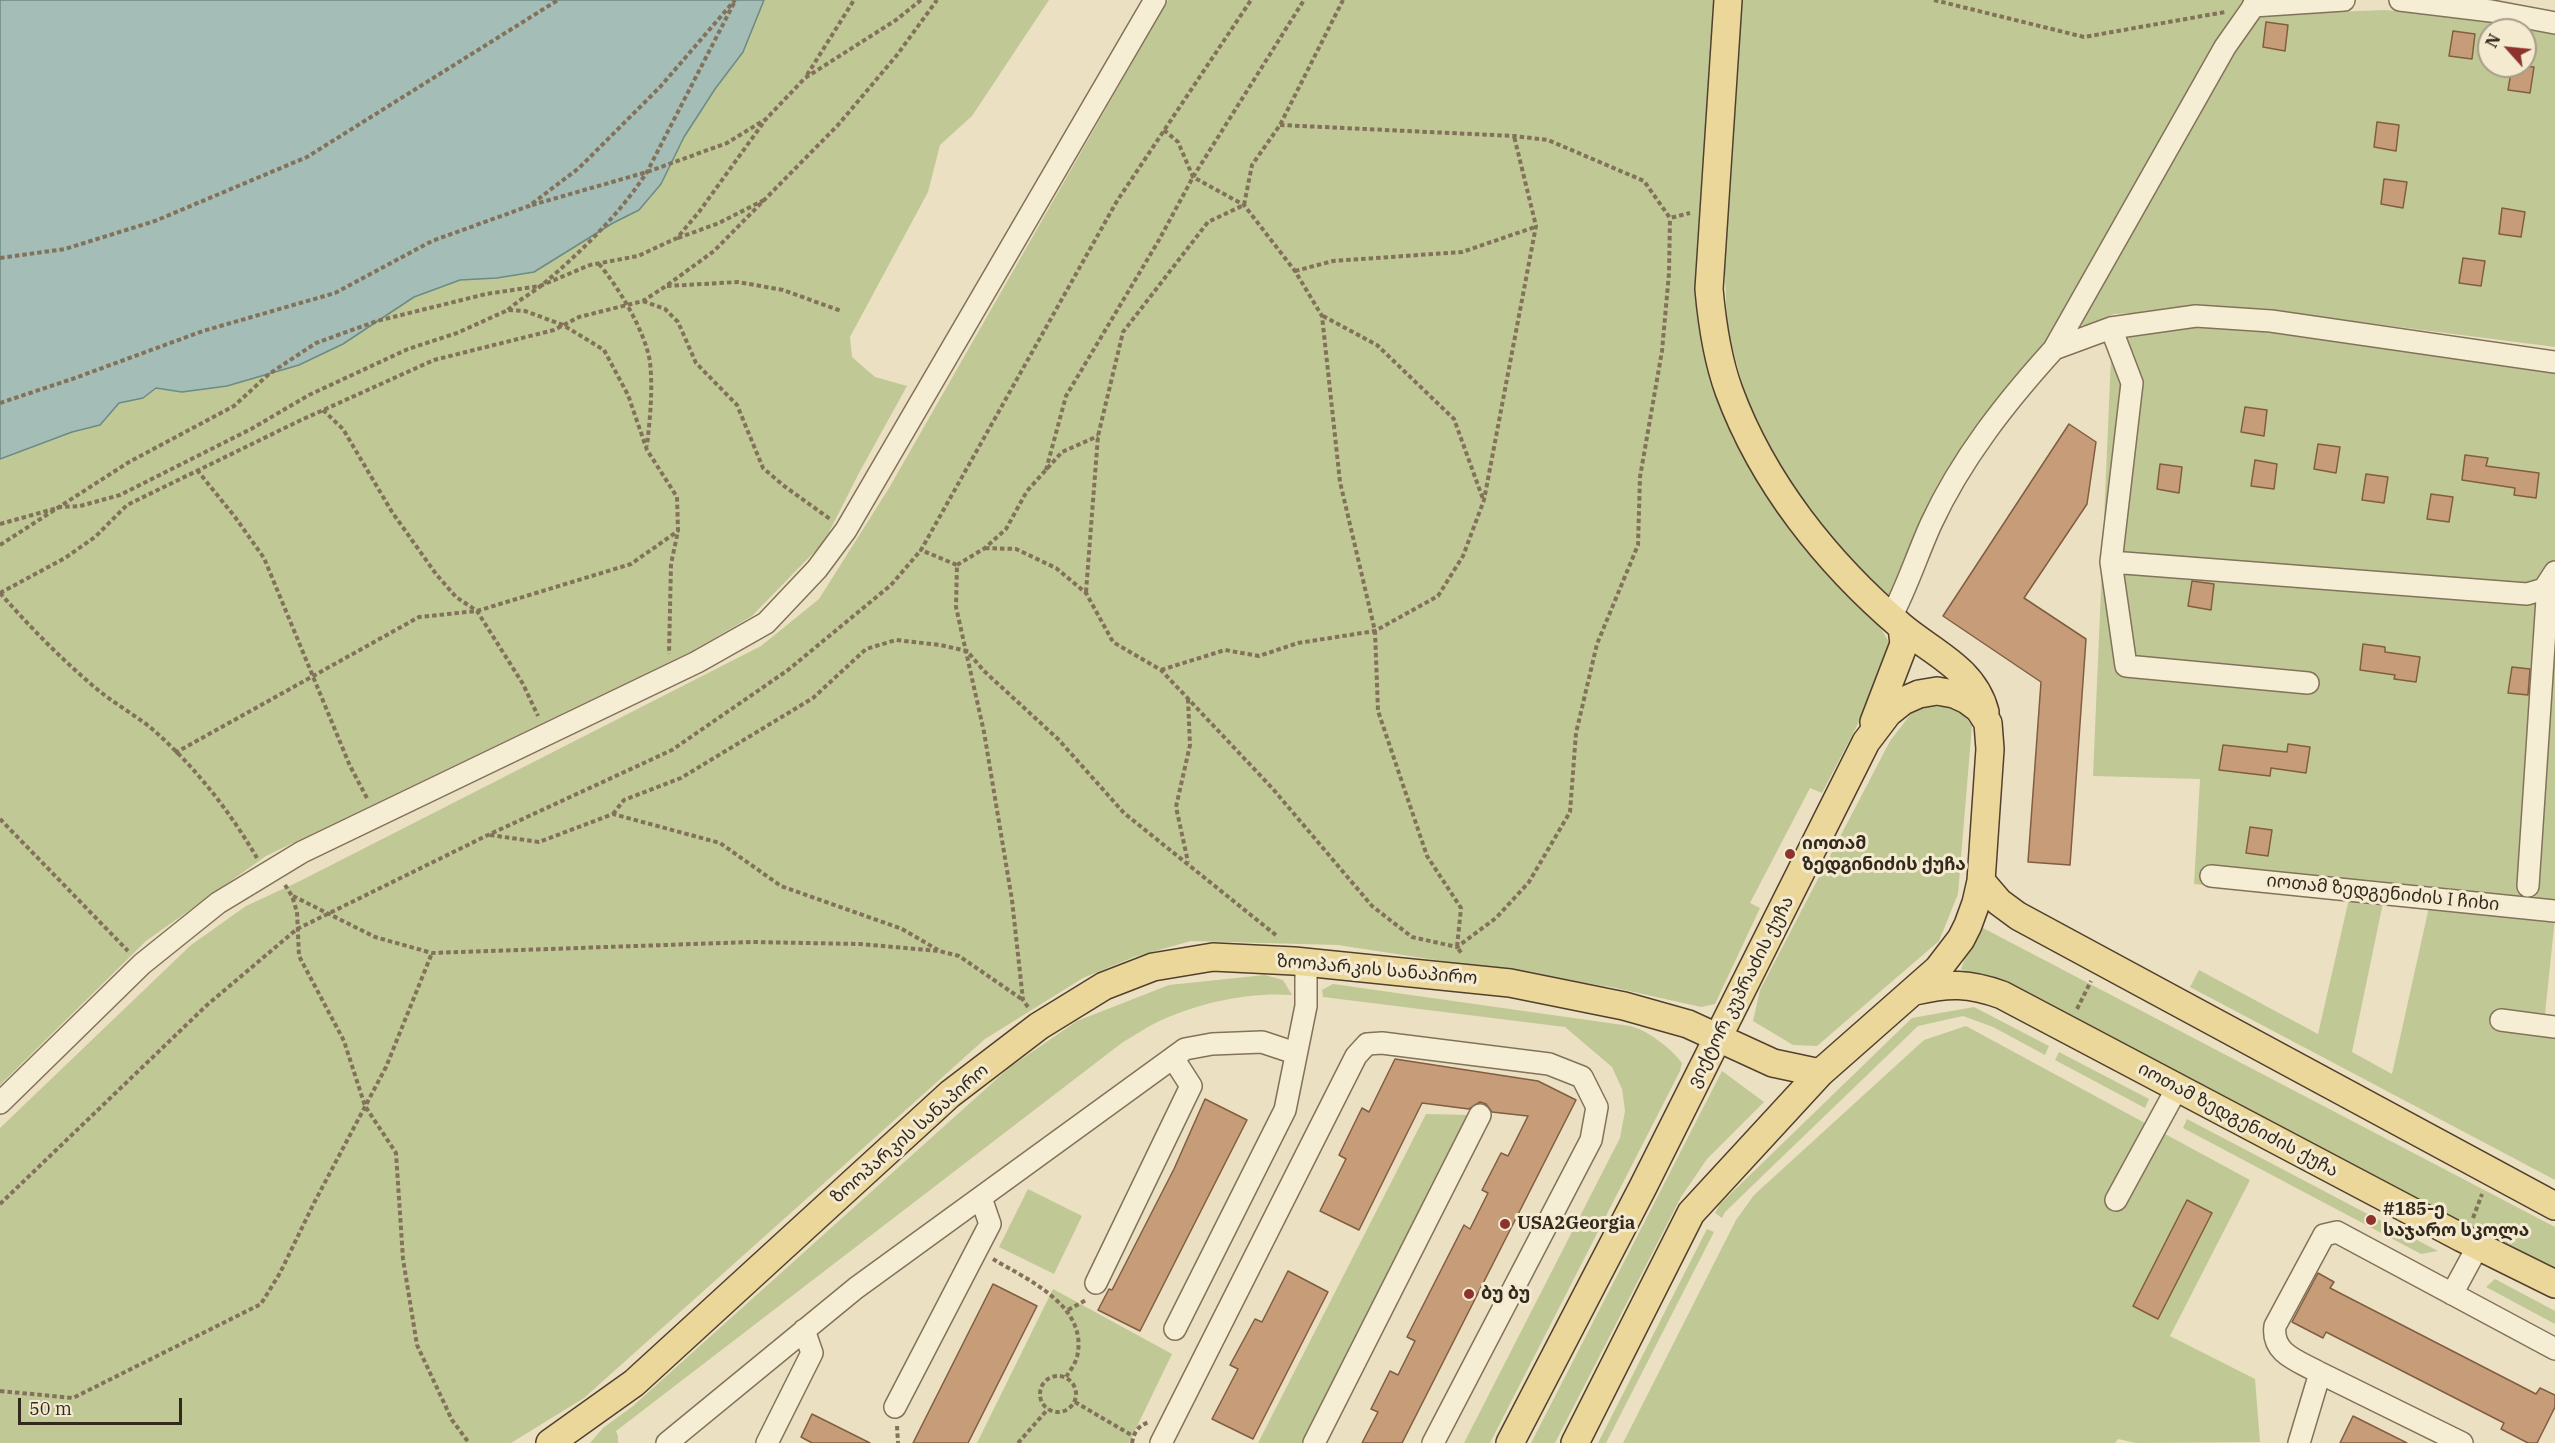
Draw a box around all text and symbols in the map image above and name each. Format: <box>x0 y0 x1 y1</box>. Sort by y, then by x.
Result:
north arrow <box>2477 18 2537 78</box>
text: N <box>2481 31 2505 51</box>
place label: იოთამ ზედგინიძის ქუჩა <box>1802 833 1966 876</box>
marker: იოთამ ზედგინიძის ქუჩა <box>1783 847 1797 861</box>
street label: იოთამ ზედგენიძის I ჩიხი <box>2265 870 2501 916</box>
street label: ვიქტორ კუპრაძის ქუჩა <box>1683 893 1799 1091</box>
street label: ზოოპარკის სანაპირო <box>1276 950 1478 990</box>
street label: იოთამ ზედგენიძის ქუჩა <box>2134 1058 2342 1182</box>
street label: ზოოპარკის სანაპირო <box>827 1060 993 1208</box>
place label: #185-ე საჯარო სკოლა <box>2383 1199 2529 1242</box>
place label: USA2Georgia <box>1517 1213 1635 1235</box>
marker: #185-ე საჯარო სკოლა <box>2364 1213 2378 1227</box>
marker: USA2Georgia <box>1498 1217 1512 1231</box>
place label: ბუ ბუ <box>1481 1283 1530 1305</box>
marker: ბუ ბუ <box>1462 1287 1476 1301</box>
scale bar <box>21 1386 184 1424</box>
text: 50 m <box>29 1397 72 1420</box>

